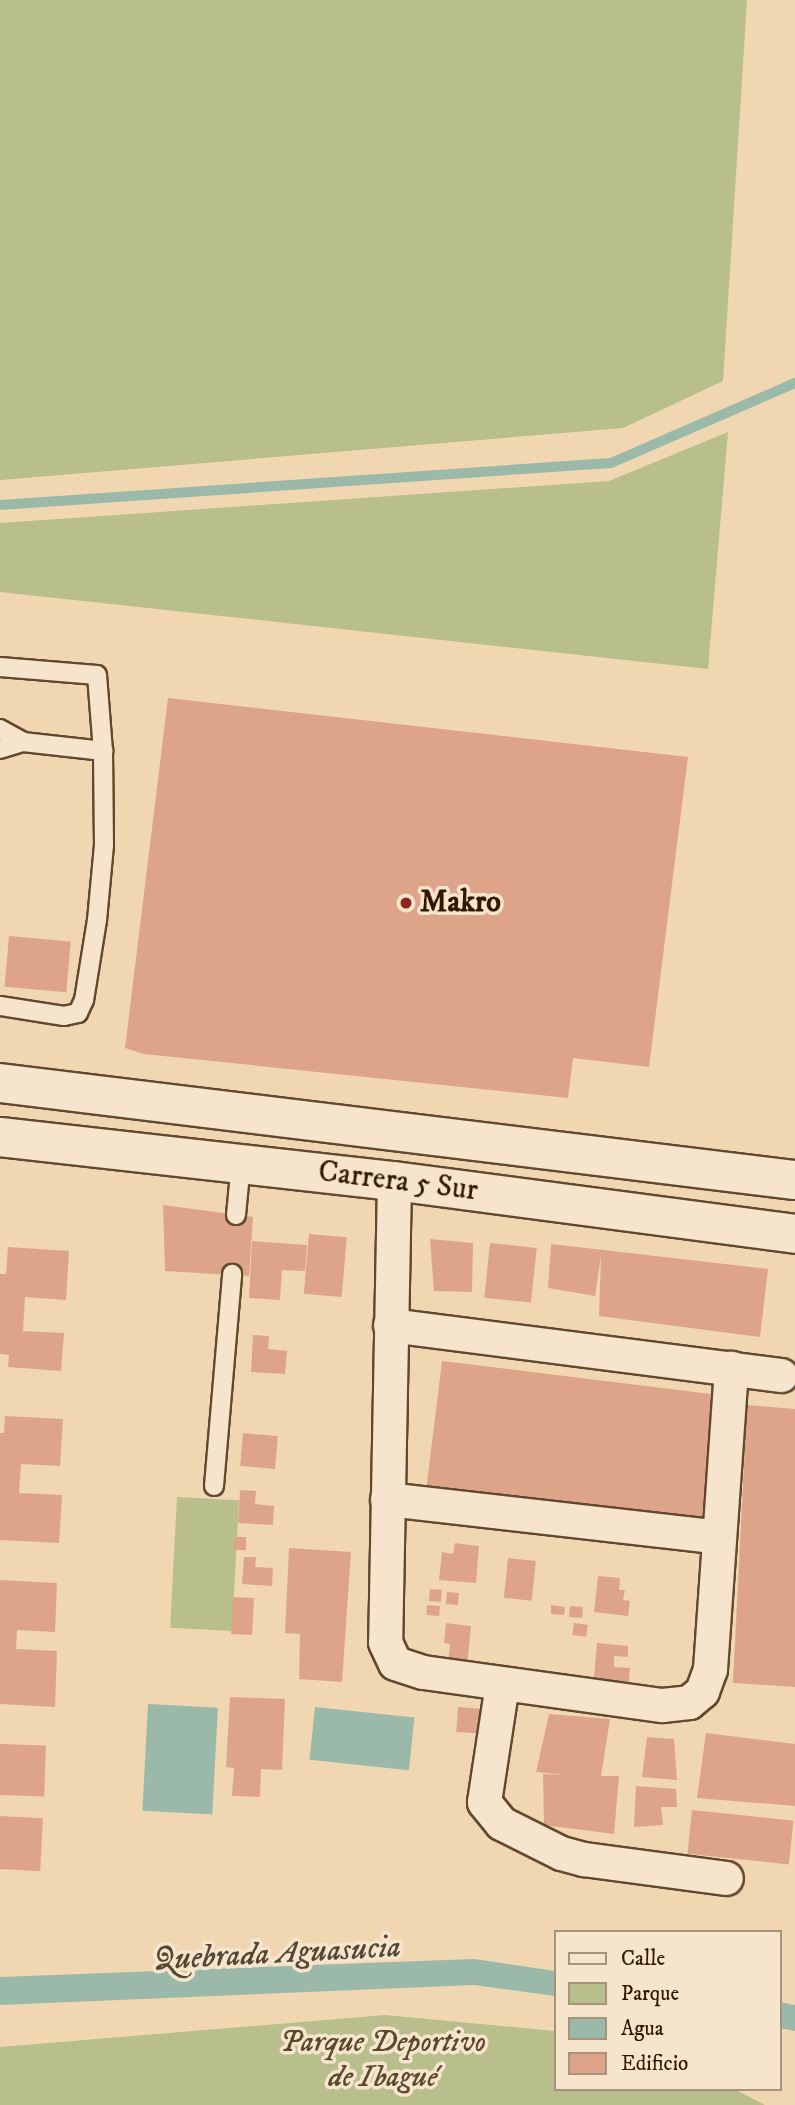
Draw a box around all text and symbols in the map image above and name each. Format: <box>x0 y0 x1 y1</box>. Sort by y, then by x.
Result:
place label: Makro <box>420 885 501 921</box>
marker: Makro <box>398 895 414 911</box>
street label: Carrera 5 Sur <box>316 1154 480 1210</box>
water label: Quebrada Aguasucia <box>152 1928 402 1980</box>
legend <box>554 1930 781 2091</box>
text: Calle <box>621 1946 665 1972</box>
text: Parque <box>621 1981 679 2007</box>
text: Agua <box>621 2016 664 2042</box>
park label: Parque Deportivo de Ibagué <box>280 2025 486 2096</box>
text: Edificio <box>621 2051 688 2077</box>

